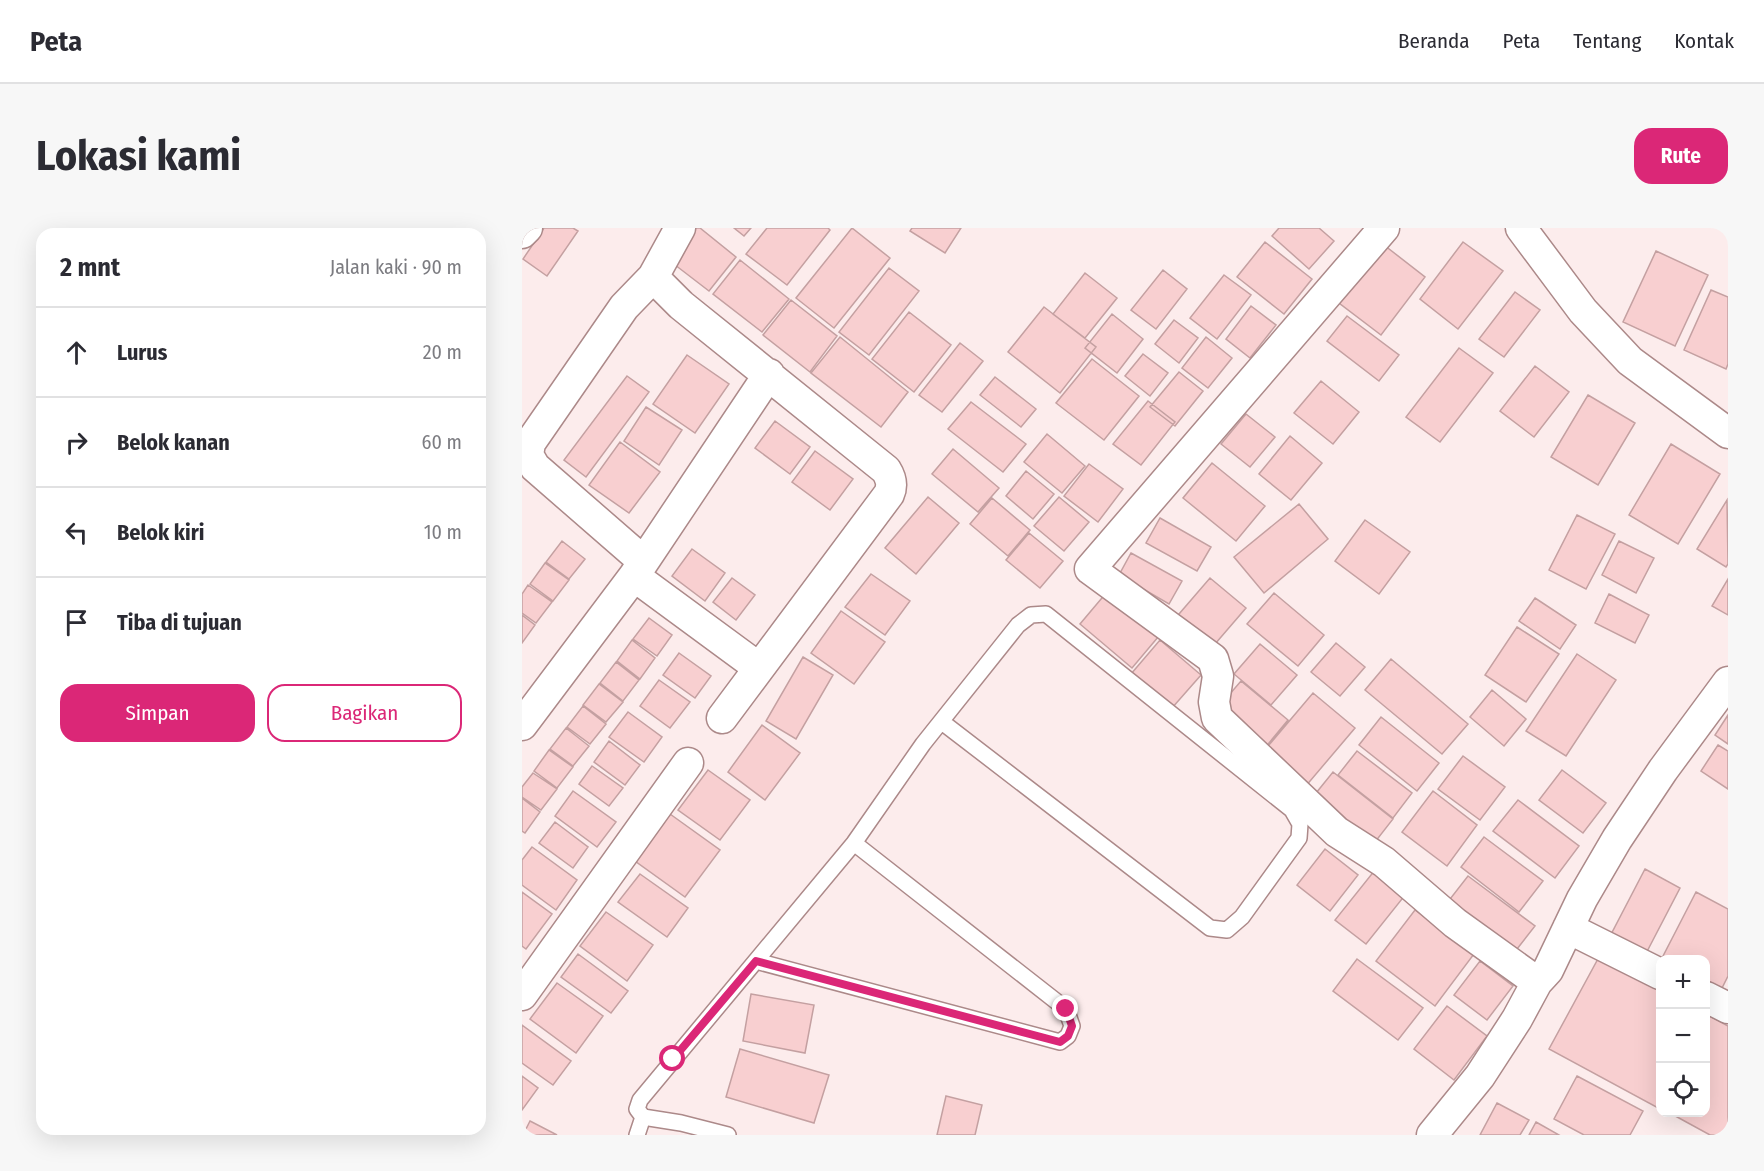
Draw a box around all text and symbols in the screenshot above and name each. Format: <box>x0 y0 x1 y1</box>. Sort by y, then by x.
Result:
text: Peta <box>30 25 82 58</box>
text: Beranda <box>1398 28 1470 54</box>
text: Peta <box>1503 28 1540 54</box>
text: Tentang <box>1573 28 1641 54</box>
text: Kontak <box>1674 28 1734 54</box>
button: Rute <box>1634 128 1728 184</box>
text: Lokasi kami <box>36 131 241 181</box>
text: 2 mnt <box>60 252 120 283</box>
text: Jalan kaki · 90 m <box>330 255 462 279</box>
icon: ahead <box>60 336 93 369</box>
text: Lurus <box>117 339 167 366</box>
text: 20 m <box>423 340 462 364</box>
icon: right <box>60 426 93 459</box>
text: Belok kanan <box>117 429 230 456</box>
text: 60 m <box>422 430 462 454</box>
icon: left <box>60 516 93 549</box>
text: Belok kiri <box>117 519 205 546</box>
text: 10 m <box>424 520 462 544</box>
icon: arrive <box>60 606 93 639</box>
text: Tiba di tujuan <box>117 609 242 636</box>
button: Simpan <box>60 684 255 742</box>
button: Bagikan <box>267 684 462 742</box>
map controls <box>1656 955 1710 1117</box>
button: + <box>1656 955 1710 1009</box>
route end <box>1052 995 1078 1021</box>
button: − <box>1656 1009 1710 1063</box>
route start <box>659 1045 685 1071</box>
button: locate <box>1656 1063 1710 1117</box>

